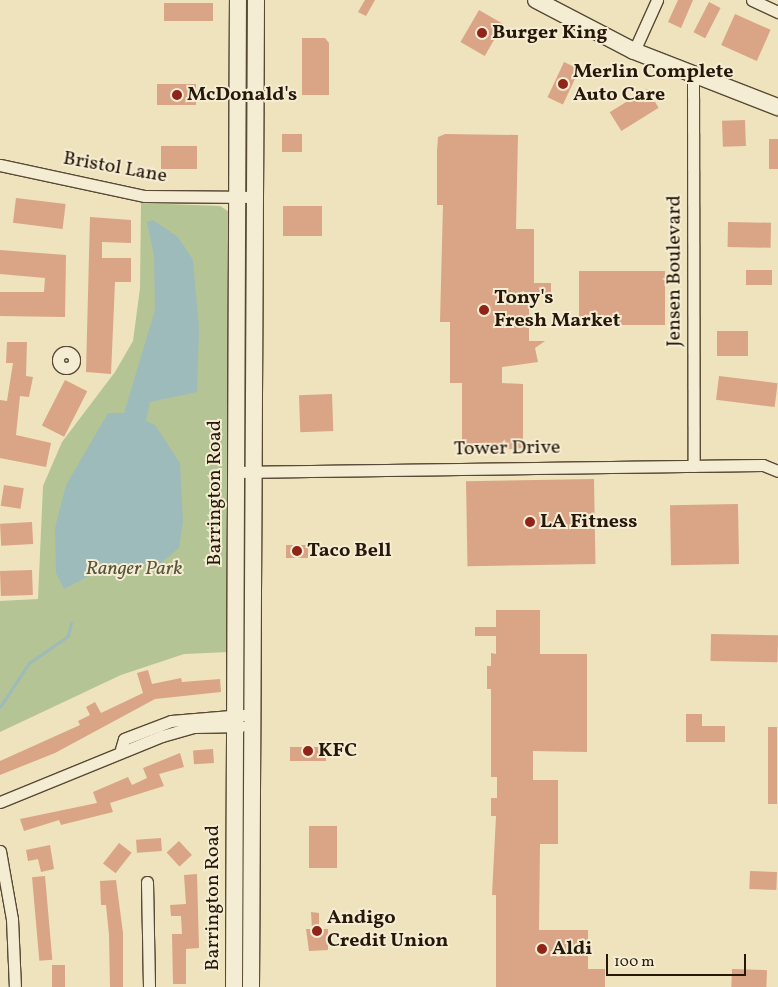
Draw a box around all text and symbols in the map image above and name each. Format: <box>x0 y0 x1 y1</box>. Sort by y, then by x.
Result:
place label: Burger King <box>492 21 607 45</box>
marker: Burger King <box>476 27 488 39</box>
place label: Merlin Complete Auto Care <box>573 60 733 107</box>
marker: Merlin Complete Auto Care <box>557 78 569 90</box>
place label: McDonald's <box>187 83 297 107</box>
marker: McDonald's <box>171 89 183 101</box>
street label: Bristol Lane <box>61 147 169 189</box>
street label: Jensen Boulevard <box>663 195 687 347</box>
place label: Tony's Fresh Market <box>494 286 620 333</box>
marker: Tony's Fresh Market <box>478 304 490 316</box>
street label: Barrington Road <box>203 420 227 566</box>
street label: Tower Drive <box>453 436 561 462</box>
place label: LA Fitness <box>540 510 638 534</box>
marker: LA Fitness <box>524 516 536 528</box>
place label: Taco Bell <box>307 539 392 563</box>
marker: Taco Bell <box>291 545 303 557</box>
park label: Ranger Park <box>85 557 183 581</box>
place label: KFC <box>318 739 357 763</box>
marker: KFC <box>302 745 314 757</box>
street label: Barrington Road <box>201 825 225 971</box>
place label: Andigo Credit Union <box>327 907 449 954</box>
marker: Andigo Credit Union <box>311 925 323 937</box>
place label: Aldi <box>552 937 592 961</box>
marker: Aldi <box>536 943 548 955</box>
scale bar <box>608 944 748 976</box>
text: 100 m <box>614 952 654 973</box>

